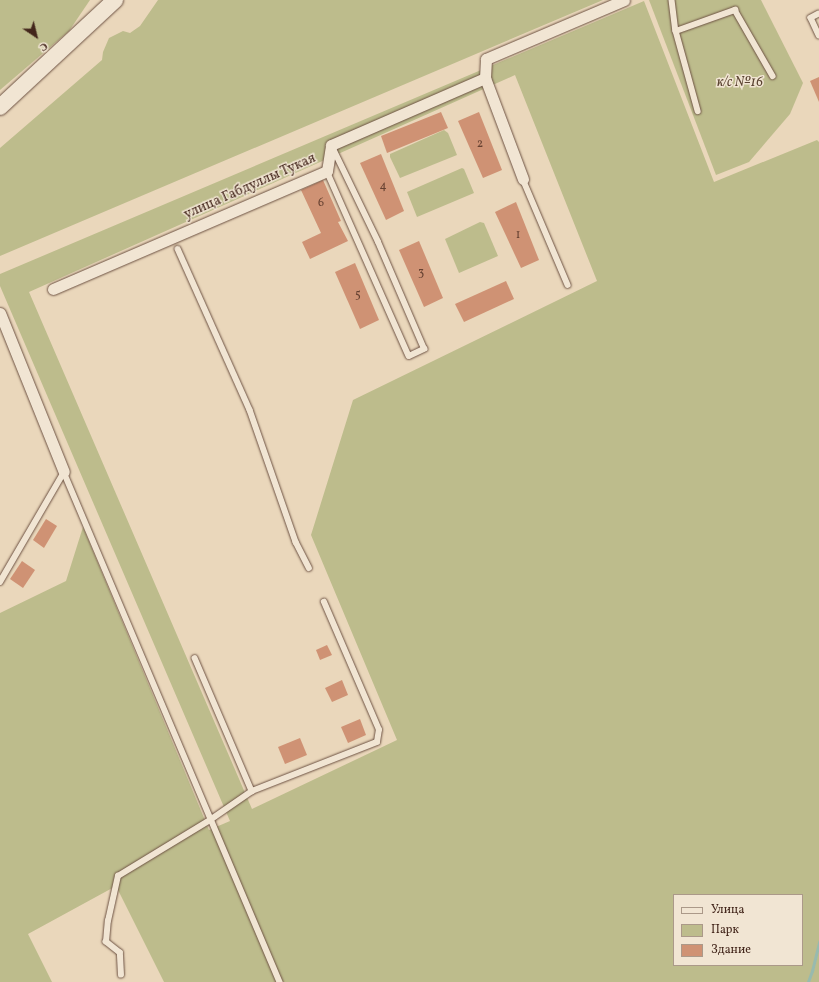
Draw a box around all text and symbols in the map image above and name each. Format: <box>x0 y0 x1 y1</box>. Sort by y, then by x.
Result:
north arrow <box>16 16 56 56</box>
text: С <box>36 38 50 54</box>
park label: к/с №16 <box>717 75 763 91</box>
house number: 2 <box>477 138 483 152</box>
street label: улица Габдуллы Тукая <box>181 150 319 224</box>
house number: 4 <box>379 180 387 194</box>
house number: 6 <box>318 197 324 211</box>
house number: 1 <box>516 229 520 243</box>
house number: 3 <box>418 267 424 281</box>
house number: 5 <box>355 289 361 303</box>
legend <box>673 894 803 966</box>
text: Улица <box>711 902 744 918</box>
text: Парк <box>711 922 739 938</box>
text: Здание <box>711 942 751 958</box>

